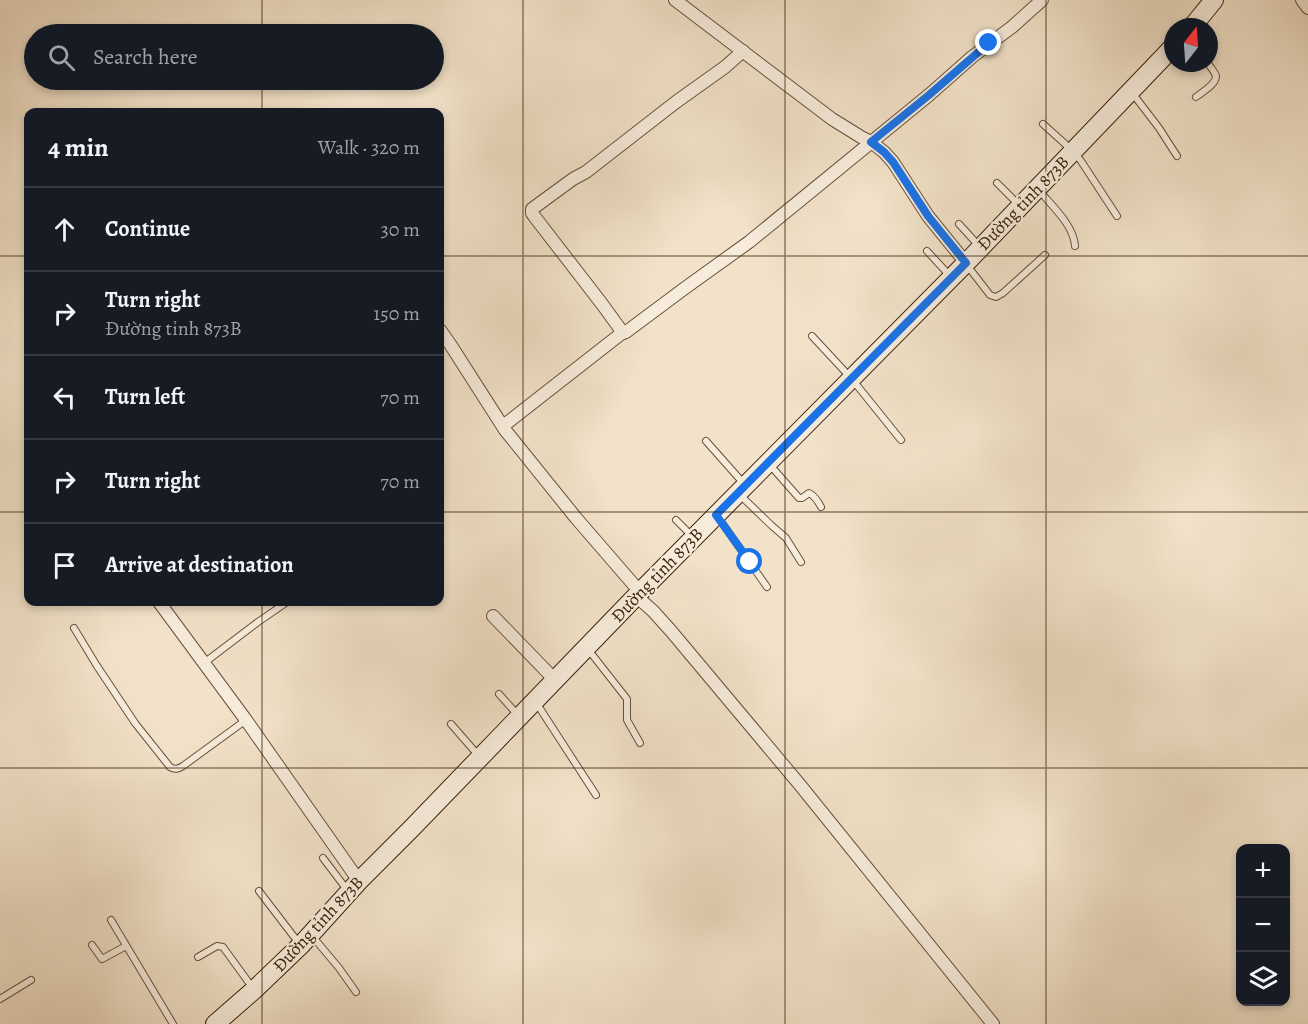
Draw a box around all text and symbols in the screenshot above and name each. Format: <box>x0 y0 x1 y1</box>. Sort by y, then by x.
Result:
north arrow <box>1164 18 1218 72</box>
search box <box>24 24 444 90</box>
route end <box>975 29 1001 55</box>
icon: search <box>45 41 78 74</box>
text: Search here <box>93 42 198 72</box>
text: 4 min <box>48 130 109 165</box>
text: Walk · 320 m <box>318 134 420 161</box>
street label: Đường tỉnh 873B <box>972 150 1074 256</box>
icon: ahead <box>48 213 81 246</box>
text: Continue <box>105 214 190 244</box>
text: 30 m <box>380 216 420 243</box>
text: Turn right <box>105 285 201 315</box>
icon: right <box>48 297 81 330</box>
text: 150 m <box>373 300 420 327</box>
text: Đường tỉnh 873B <box>105 315 242 342</box>
icon: left <box>48 381 81 414</box>
text: Turn left <box>105 382 185 412</box>
text: 70 m <box>380 384 420 411</box>
icon: right <box>48 465 81 498</box>
text: Turn right <box>105 466 201 496</box>
text: 70 m <box>380 468 420 495</box>
street label: Đường tỉnh 873B <box>606 522 708 628</box>
route start <box>736 548 762 574</box>
icon: arrive <box>48 549 81 582</box>
text: Arrive at destination <box>105 550 294 580</box>
map controls <box>1236 844 1290 1006</box>
button: + <box>1236 844 1290 898</box>
street label: Đường tỉnh 873B <box>267 871 369 977</box>
button: − <box>1236 898 1290 952</box>
button: layers <box>1236 952 1290 1006</box>

